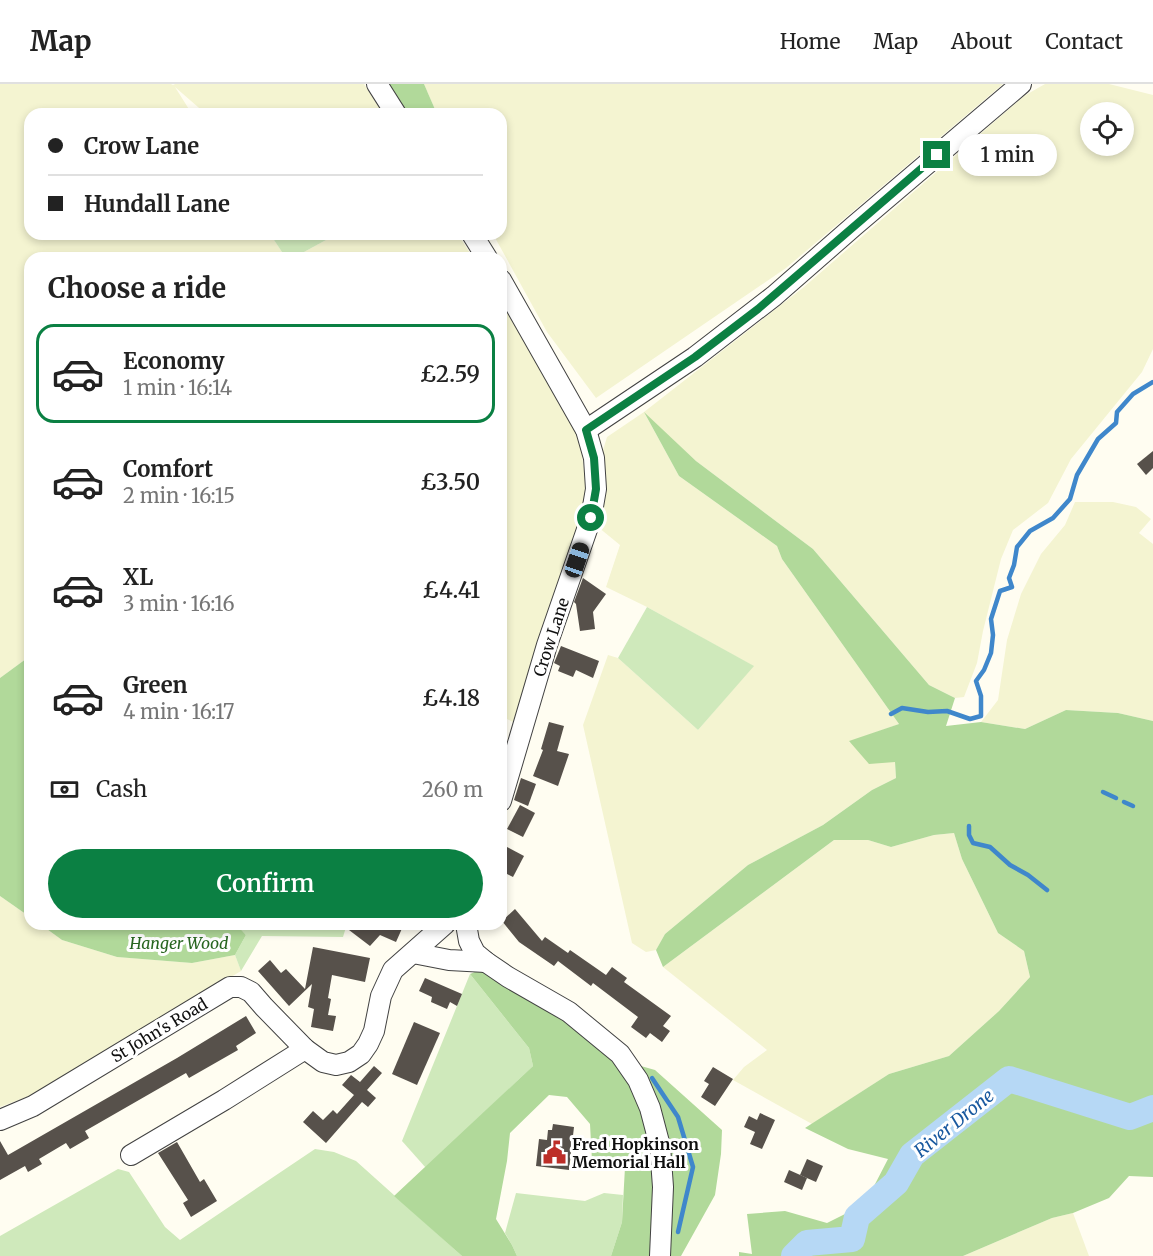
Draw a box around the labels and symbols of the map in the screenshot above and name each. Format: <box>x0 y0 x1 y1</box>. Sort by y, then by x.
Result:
callout: 1 min <box>958 134 1057 176</box>
route end <box>923 141 950 168</box>
route start <box>577 504 604 531</box>
car <box>563 540 591 580</box>
street label: Crow Lane <box>529 595 573 679</box>
park label: Hanger Wood <box>129 933 229 953</box>
street label: St John's Road <box>107 993 211 1067</box>
water label: River Drone <box>910 1084 998 1162</box>
place label: Fred Hopkinson Memorial Hall <box>572 1134 699 1172</box>
public building icon: Fred Hopkinson Memorial Hall <box>541 1140 567 1166</box>

